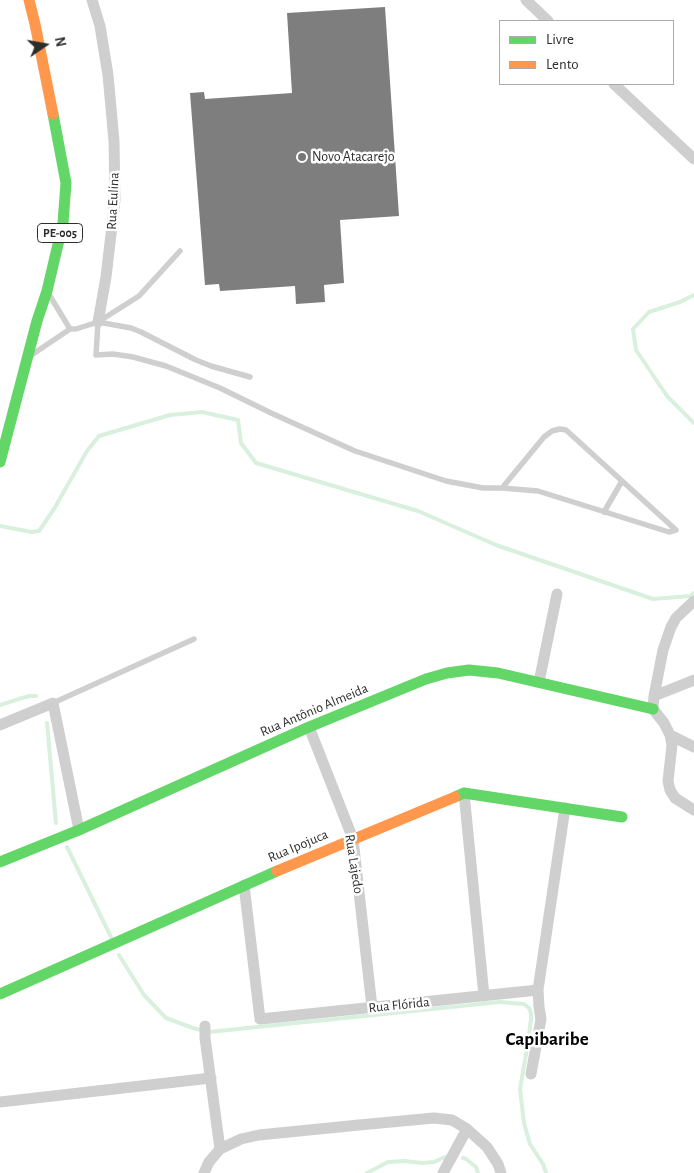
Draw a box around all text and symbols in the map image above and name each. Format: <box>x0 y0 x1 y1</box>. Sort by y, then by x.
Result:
north arrow <box>20 20 70 70</box>
legend <box>499 20 674 85</box>
text: Livre <box>546 32 574 47</box>
text: N <box>52 36 68 48</box>
text: Lento <box>546 57 579 72</box>
place label: Novo Atacarejo <box>312 149 395 165</box>
marker: Novo Atacarejo <box>296 151 308 163</box>
street label: Rua Eulina <box>103 172 123 230</box>
road number: PE-005 <box>38 224 82 242</box>
street label: Rua Antônio Almeida <box>257 680 371 740</box>
street label: Rua Ipojuca <box>265 826 331 866</box>
street label: Rua Lajedo <box>341 833 367 895</box>
street label: Rua Flórida <box>368 993 430 1017</box>
district label: Capibaribe <box>505 1028 589 1050</box>

